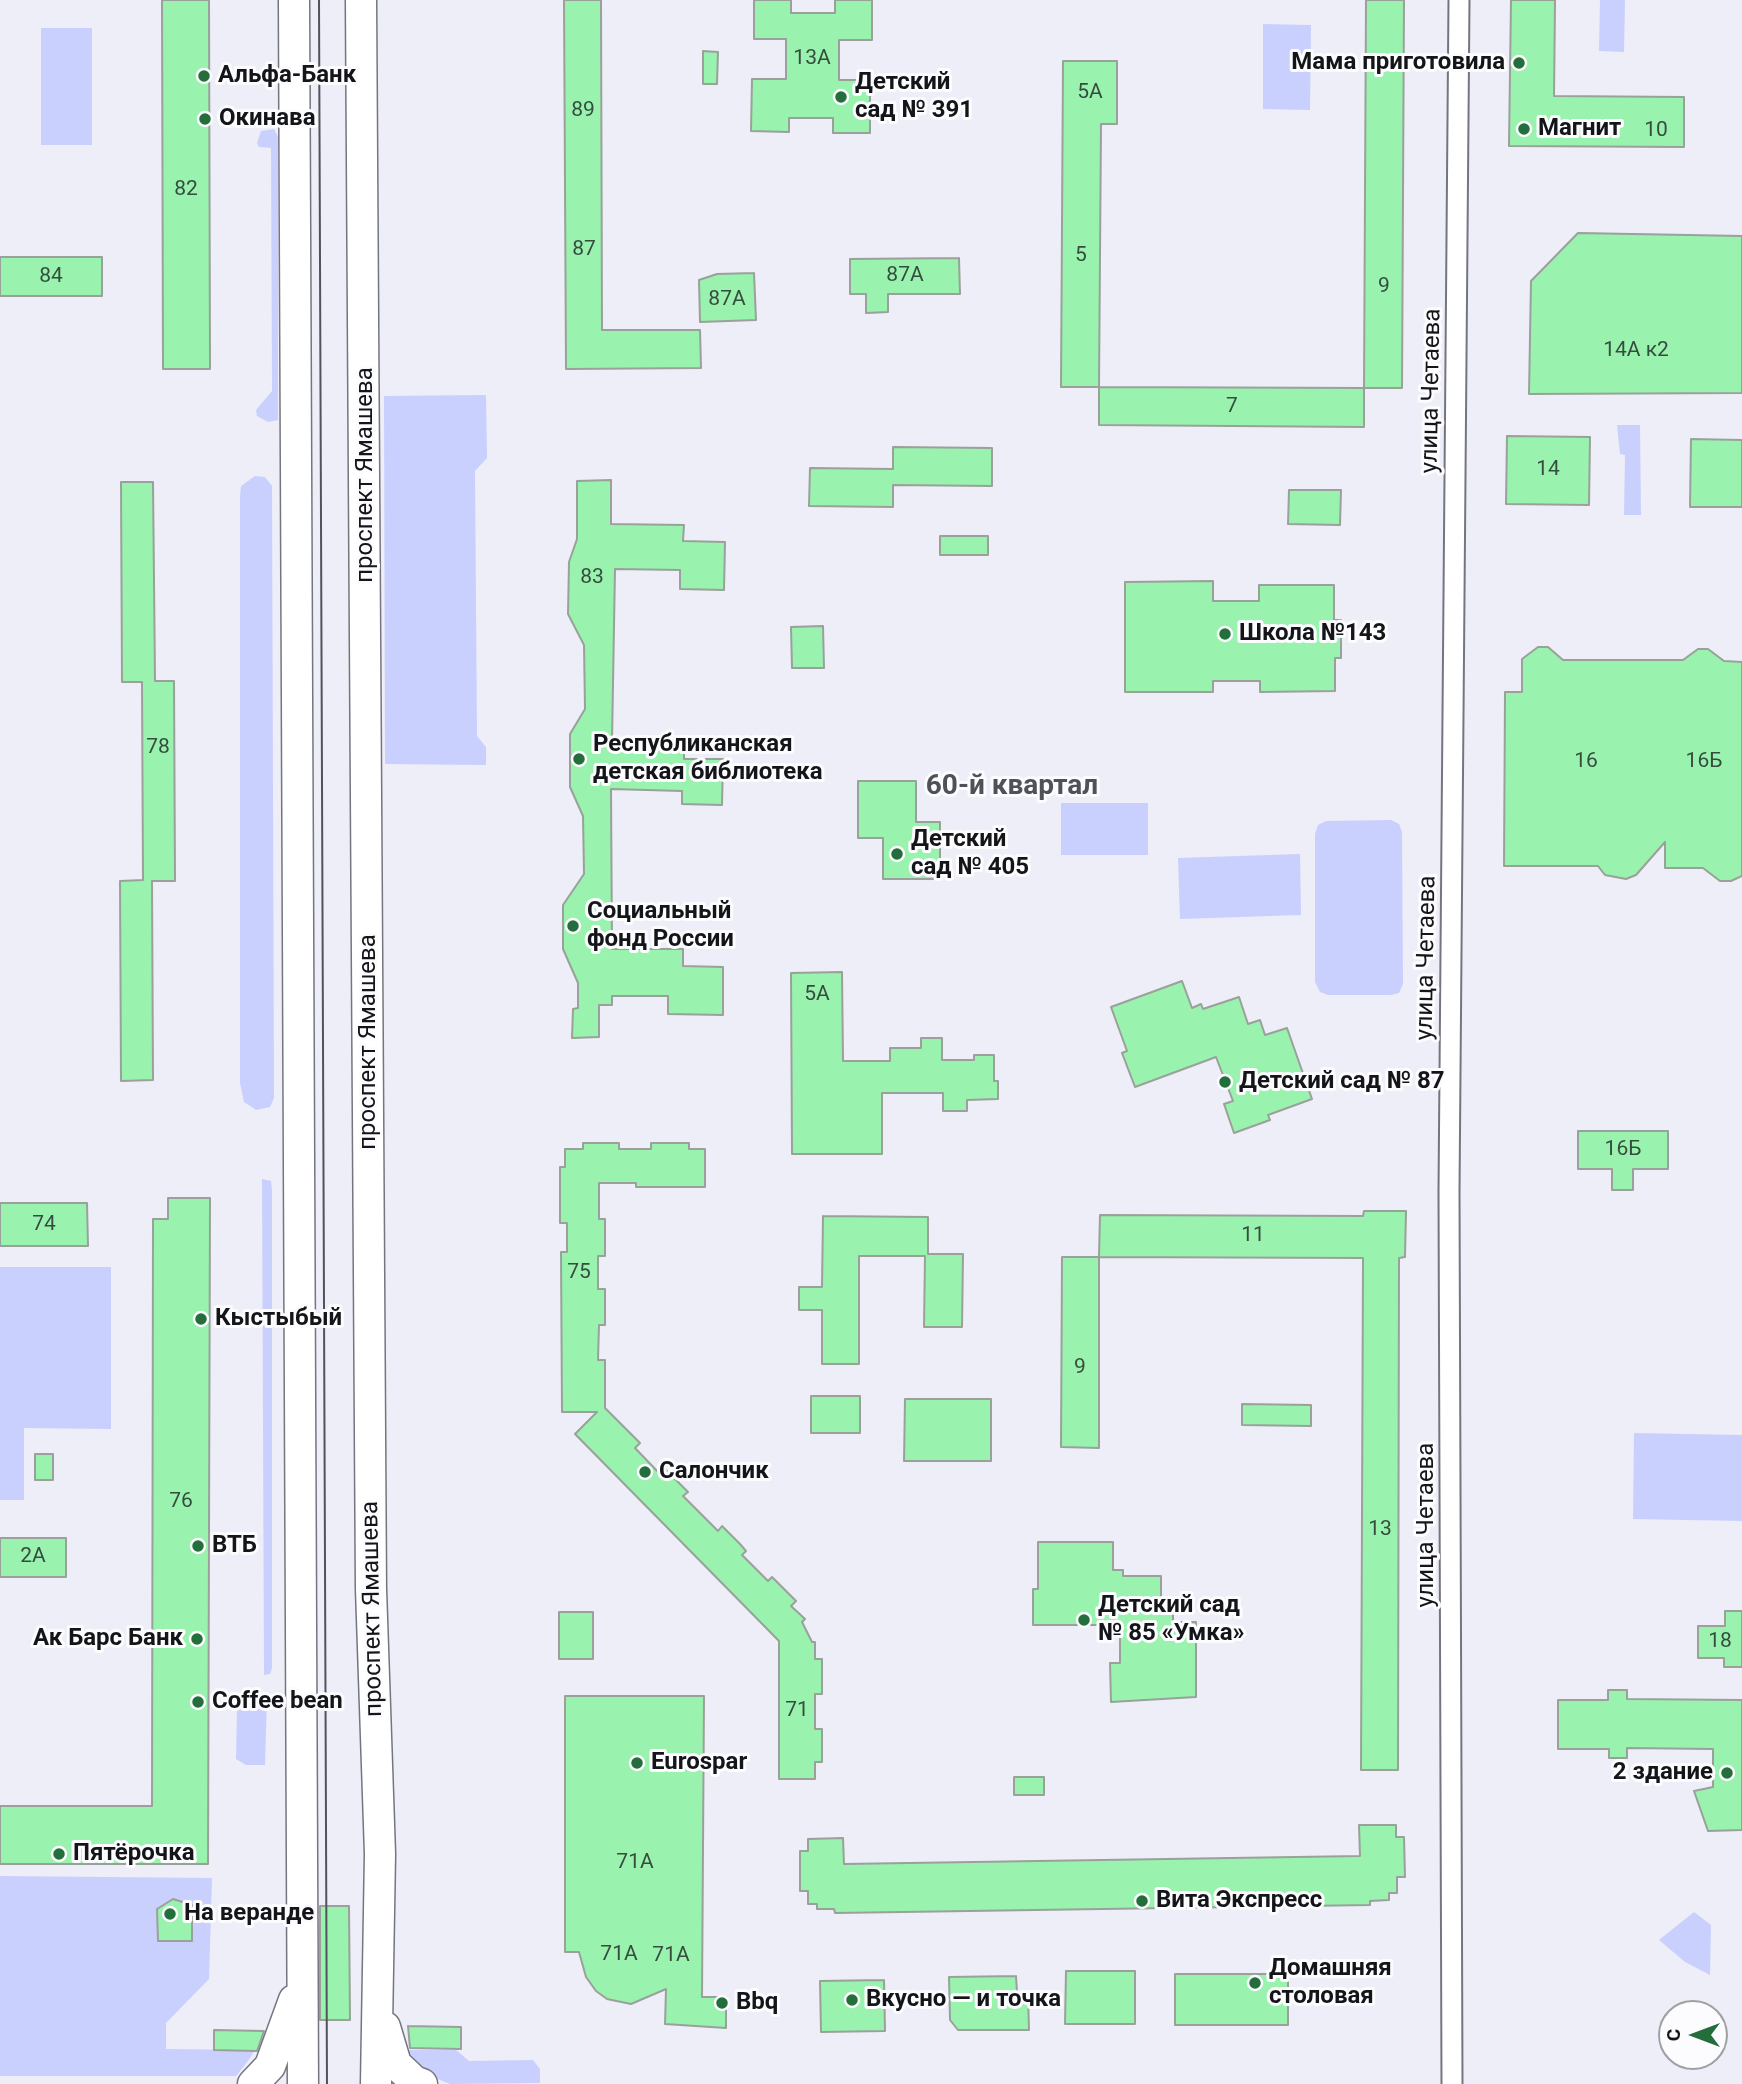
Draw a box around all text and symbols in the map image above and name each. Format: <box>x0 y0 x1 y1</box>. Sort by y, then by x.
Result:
house number: 13А <box>793 46 831 72</box>
place label: Мама приготовила <box>1291 49 1505 77</box>
marker: Мама приготовила <box>1511 55 1527 71</box>
place label: Альфа-Банк <box>218 62 356 90</box>
marker: Альфа-Банк <box>196 68 212 84</box>
place label: Детский сад № 391 <box>855 69 973 125</box>
house number: 5А <box>1077 80 1103 106</box>
marker: Детский сад № 391 <box>833 89 849 105</box>
house number: 89 <box>571 98 595 124</box>
place label: Окинава <box>219 105 315 133</box>
marker: Окинава <box>197 111 213 127</box>
place label: Магнит <box>1538 115 1621 143</box>
house number: 10 <box>1644 118 1668 144</box>
marker: Магнит <box>1516 121 1532 137</box>
house number: 82 <box>174 177 198 203</box>
house number: 87 <box>572 237 596 263</box>
house number: 5 <box>1075 243 1087 269</box>
house number: 87А <box>886 263 924 289</box>
house number: 84 <box>39 264 63 290</box>
house number: 9 <box>1378 274 1390 300</box>
house number: 87А <box>708 287 746 313</box>
street label: улица Четаева <box>1416 308 1448 474</box>
house number: 14А к2 <box>1603 338 1669 364</box>
street label: проспект Ямашева <box>352 367 380 583</box>
house number: 7 <box>1226 394 1238 420</box>
house number: 14 <box>1536 457 1560 483</box>
house number: 83 <box>580 565 604 591</box>
place label: Школа №143 <box>1239 620 1386 648</box>
marker: Школа №143 <box>1217 626 1233 642</box>
place label: Республиканская детская библиотека <box>593 731 823 787</box>
house number: 78 <box>146 735 170 761</box>
house number: 16 <box>1574 749 1598 775</box>
house number: 16Б <box>1686 749 1722 775</box>
marker: Республиканская детская библиотека <box>571 751 587 767</box>
district label: 60-й квартал <box>926 770 1098 804</box>
place label: Детский сад № 405 <box>911 826 1029 882</box>
marker: Детский сад № 405 <box>889 846 905 862</box>
street label: улица Четаева <box>1411 875 1443 1041</box>
place label: Социальный фонд России <box>587 898 734 954</box>
marker: Социальный фонд России <box>565 918 581 934</box>
street label: проспект Ямашева <box>355 934 383 1150</box>
house number: 5А <box>804 982 830 1008</box>
place label: Детский сад № 87 <box>1239 1068 1445 1096</box>
marker: Детский сад № 87 <box>1217 1074 1233 1090</box>
house number: 16Б <box>1605 1137 1641 1163</box>
house number: 74 <box>32 1212 56 1238</box>
house number: 11 <box>1241 1223 1265 1249</box>
house number: 75 <box>567 1260 591 1286</box>
place label: Кыстыбый <box>215 1305 342 1333</box>
marker: Кыстыбый <box>193 1311 209 1327</box>
house number: 9 <box>1074 1355 1086 1381</box>
street label: улица Четаева <box>1413 1443 1441 1607</box>
place label: Салончик <box>659 1458 769 1486</box>
marker: Салончик <box>637 1464 653 1480</box>
house number: 76 <box>169 1489 193 1515</box>
street label: проспект Ямашева <box>357 1501 389 1717</box>
house number: 13 <box>1368 1517 1392 1543</box>
place label: ВТБ <box>212 1532 257 1560</box>
marker: ВТБ <box>190 1538 206 1554</box>
house number: 2А <box>20 1544 46 1570</box>
place label: Детский сад № 85 «Умка» <box>1098 1592 1244 1648</box>
marker: Детский сад № 85 «Умка» <box>1076 1612 1092 1628</box>
place label: Ак Барс Банк <box>33 1625 183 1653</box>
house number: 18 <box>1708 1629 1732 1655</box>
marker: Ак Барс Банк <box>189 1631 205 1647</box>
place label: Coffee bean <box>212 1688 343 1716</box>
marker: Coffee bean <box>190 1694 206 1710</box>
house number: 71 <box>785 1698 809 1724</box>
place label: Eurospar <box>651 1749 747 1777</box>
marker: Eurospar <box>629 1755 645 1771</box>
place label: 2 здание <box>1613 1759 1713 1787</box>
marker: 2 здание <box>1719 1765 1735 1781</box>
place label: Пятёрочка <box>73 1840 194 1868</box>
marker: Пятёрочка <box>51 1846 67 1862</box>
house number: 71А <box>616 1850 654 1876</box>
place label: Вита Экспресс <box>1156 1887 1322 1915</box>
marker: Вита Экспресс <box>1134 1893 1150 1909</box>
place label: На веранде <box>184 1900 314 1928</box>
marker: На веранде <box>162 1906 178 1922</box>
house number: 71А <box>600 1942 638 1968</box>
house number: 71А <box>652 1943 690 1969</box>
place label: Домашняя столовая <box>1269 1955 1392 2011</box>
marker: Домашняя столовая <box>1247 1975 1263 1991</box>
place label: Вкусно — и точка <box>866 1986 1061 2014</box>
place label: Bbq <box>736 1989 778 2017</box>
marker: Вкусно — и точка <box>844 1992 860 2008</box>
marker: Bbq <box>714 1995 730 2011</box>
north arrow <box>1658 2000 1728 2070</box>
text: С <box>1662 2029 1685 2041</box>

